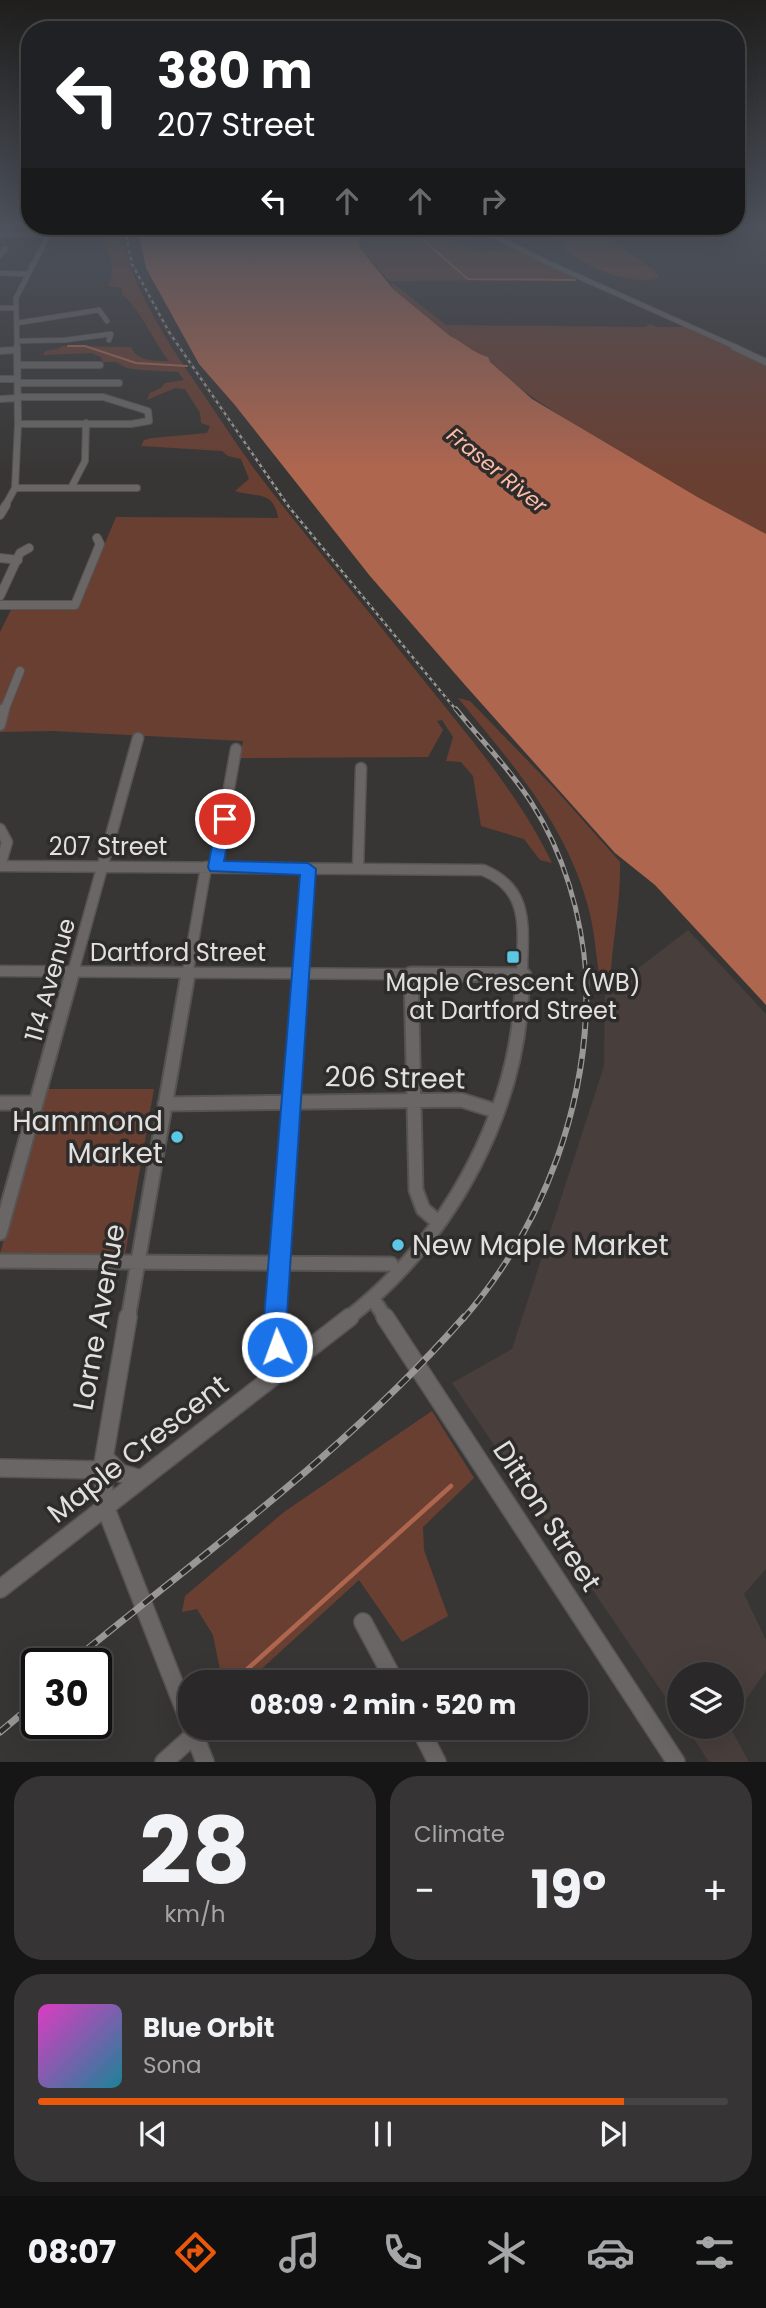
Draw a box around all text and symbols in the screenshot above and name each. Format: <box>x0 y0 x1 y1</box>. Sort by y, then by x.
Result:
text: 380 m <box>157 37 313 105</box>
icon: left <box>42 49 133 140</box>
text: 207 Street <box>157 102 315 147</box>
icon: left <box>255 182 293 220</box>
icon: ahead <box>328 182 366 220</box>
icon: ahead <box>401 182 439 220</box>
icon: right <box>474 182 512 220</box>
water label: Fraser River <box>441 421 554 520</box>
pin <box>195 789 255 849</box>
icon: arrive <box>206 800 244 838</box>
street label: 207 Street <box>49 830 167 863</box>
street label: 114 Avenue <box>17 914 83 1046</box>
street label: Dartford Street <box>90 936 266 969</box>
marker: Maple Crescent (WB) at Dartford Street <box>505 949 521 965</box>
place label: Maple Crescent (WB) at Dartford Street <box>385 966 641 1027</box>
street label: 206 Street <box>324 1057 466 1099</box>
place label: Hammond Market <box>12 1102 163 1173</box>
marker: Hammond Market <box>169 1129 185 1145</box>
street label: Lorne Avenue <box>63 1221 135 1413</box>
place label: New Maple Market <box>412 1226 669 1265</box>
marker: New Maple Market <box>390 1237 406 1253</box>
position arrow <box>240 1310 314 1384</box>
street label: Maple Crescent <box>39 1366 237 1532</box>
street label: Ditton Street <box>484 1433 610 1599</box>
speed limit sign: 30 <box>21 1648 112 1739</box>
map controls <box>667 1662 744 1739</box>
button: layers <box>667 1662 744 1739</box>
text: 08:09 · 2 min · 520 m <box>250 1687 516 1723</box>
text: 28 <box>140 1787 250 1915</box>
text: Climate <box>414 1818 505 1850</box>
text: 19° <box>531 1853 606 1926</box>
text: − <box>414 1864 435 1917</box>
text: + <box>702 1864 728 1917</box>
text: km/h <box>164 1898 226 1930</box>
text: Blue Orbit <box>143 2010 274 2046</box>
text: Sona <box>143 2049 202 2081</box>
icon: previous <box>134 2115 172 2153</box>
icon: pause <box>364 2115 402 2153</box>
icon: next <box>594 2115 632 2153</box>
icon: directions <box>171 2228 220 2277</box>
icon: music <box>275 2228 324 2277</box>
icon: phone <box>378 2228 427 2277</box>
icon: climate <box>482 2228 531 2277</box>
icon: car <box>586 2228 635 2277</box>
icon: filters <box>690 2228 739 2277</box>
text: 08:07 <box>27 2229 116 2274</box>

